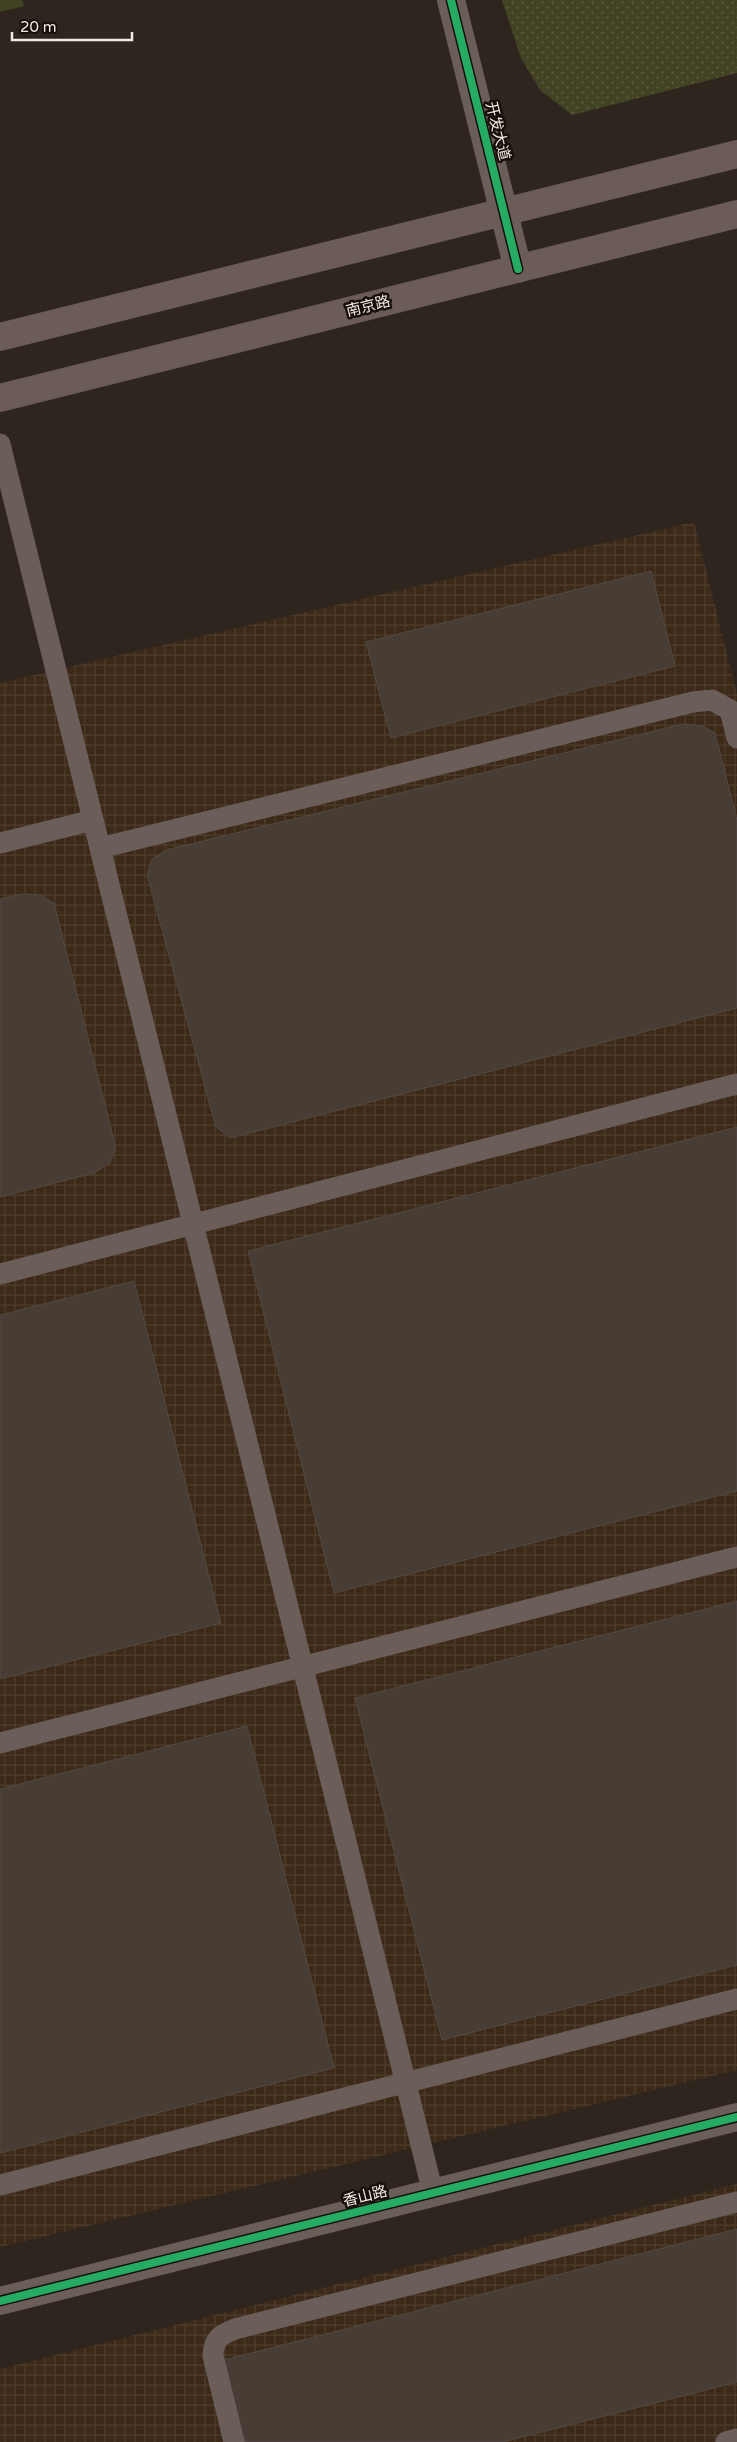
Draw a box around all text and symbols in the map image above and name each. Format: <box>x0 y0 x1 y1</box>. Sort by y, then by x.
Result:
scale bar <box>12 10 132 42</box>
text: 20 m <box>20 18 57 36</box>
street label: 开发大道 <box>482 100 514 162</box>
street label: 南京路 <box>344 292 392 320</box>
street label: 香山路 <box>341 2182 389 2210</box>

